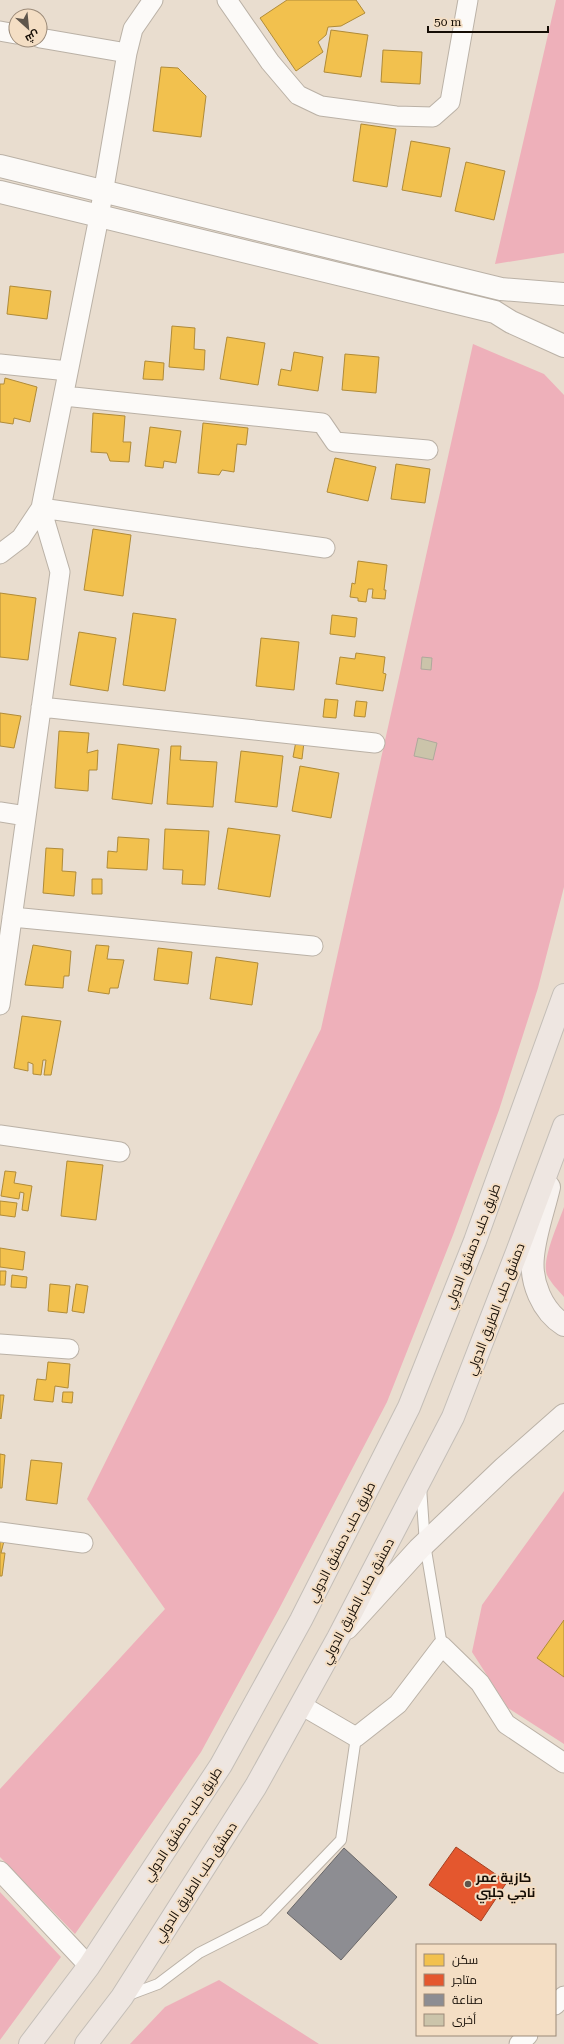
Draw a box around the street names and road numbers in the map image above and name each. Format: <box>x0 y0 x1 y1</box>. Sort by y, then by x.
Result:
street label: طريق حلب دمشق الدولي <box>442 1181 506 1312</box>
street label: دمشق حلب الطريق الدولي <box>463 1241 530 1378</box>
street label: طريق حلب دمشق الدولي <box>305 1479 381 1606</box>
street label: دمشق حلب الطريق الدولي <box>318 1536 400 1668</box>
street label: طريق حلب دمشق الدولي <box>140 1764 228 1886</box>
street label: دمشق حلب الطريق الدولي <box>151 1819 242 1947</box>

